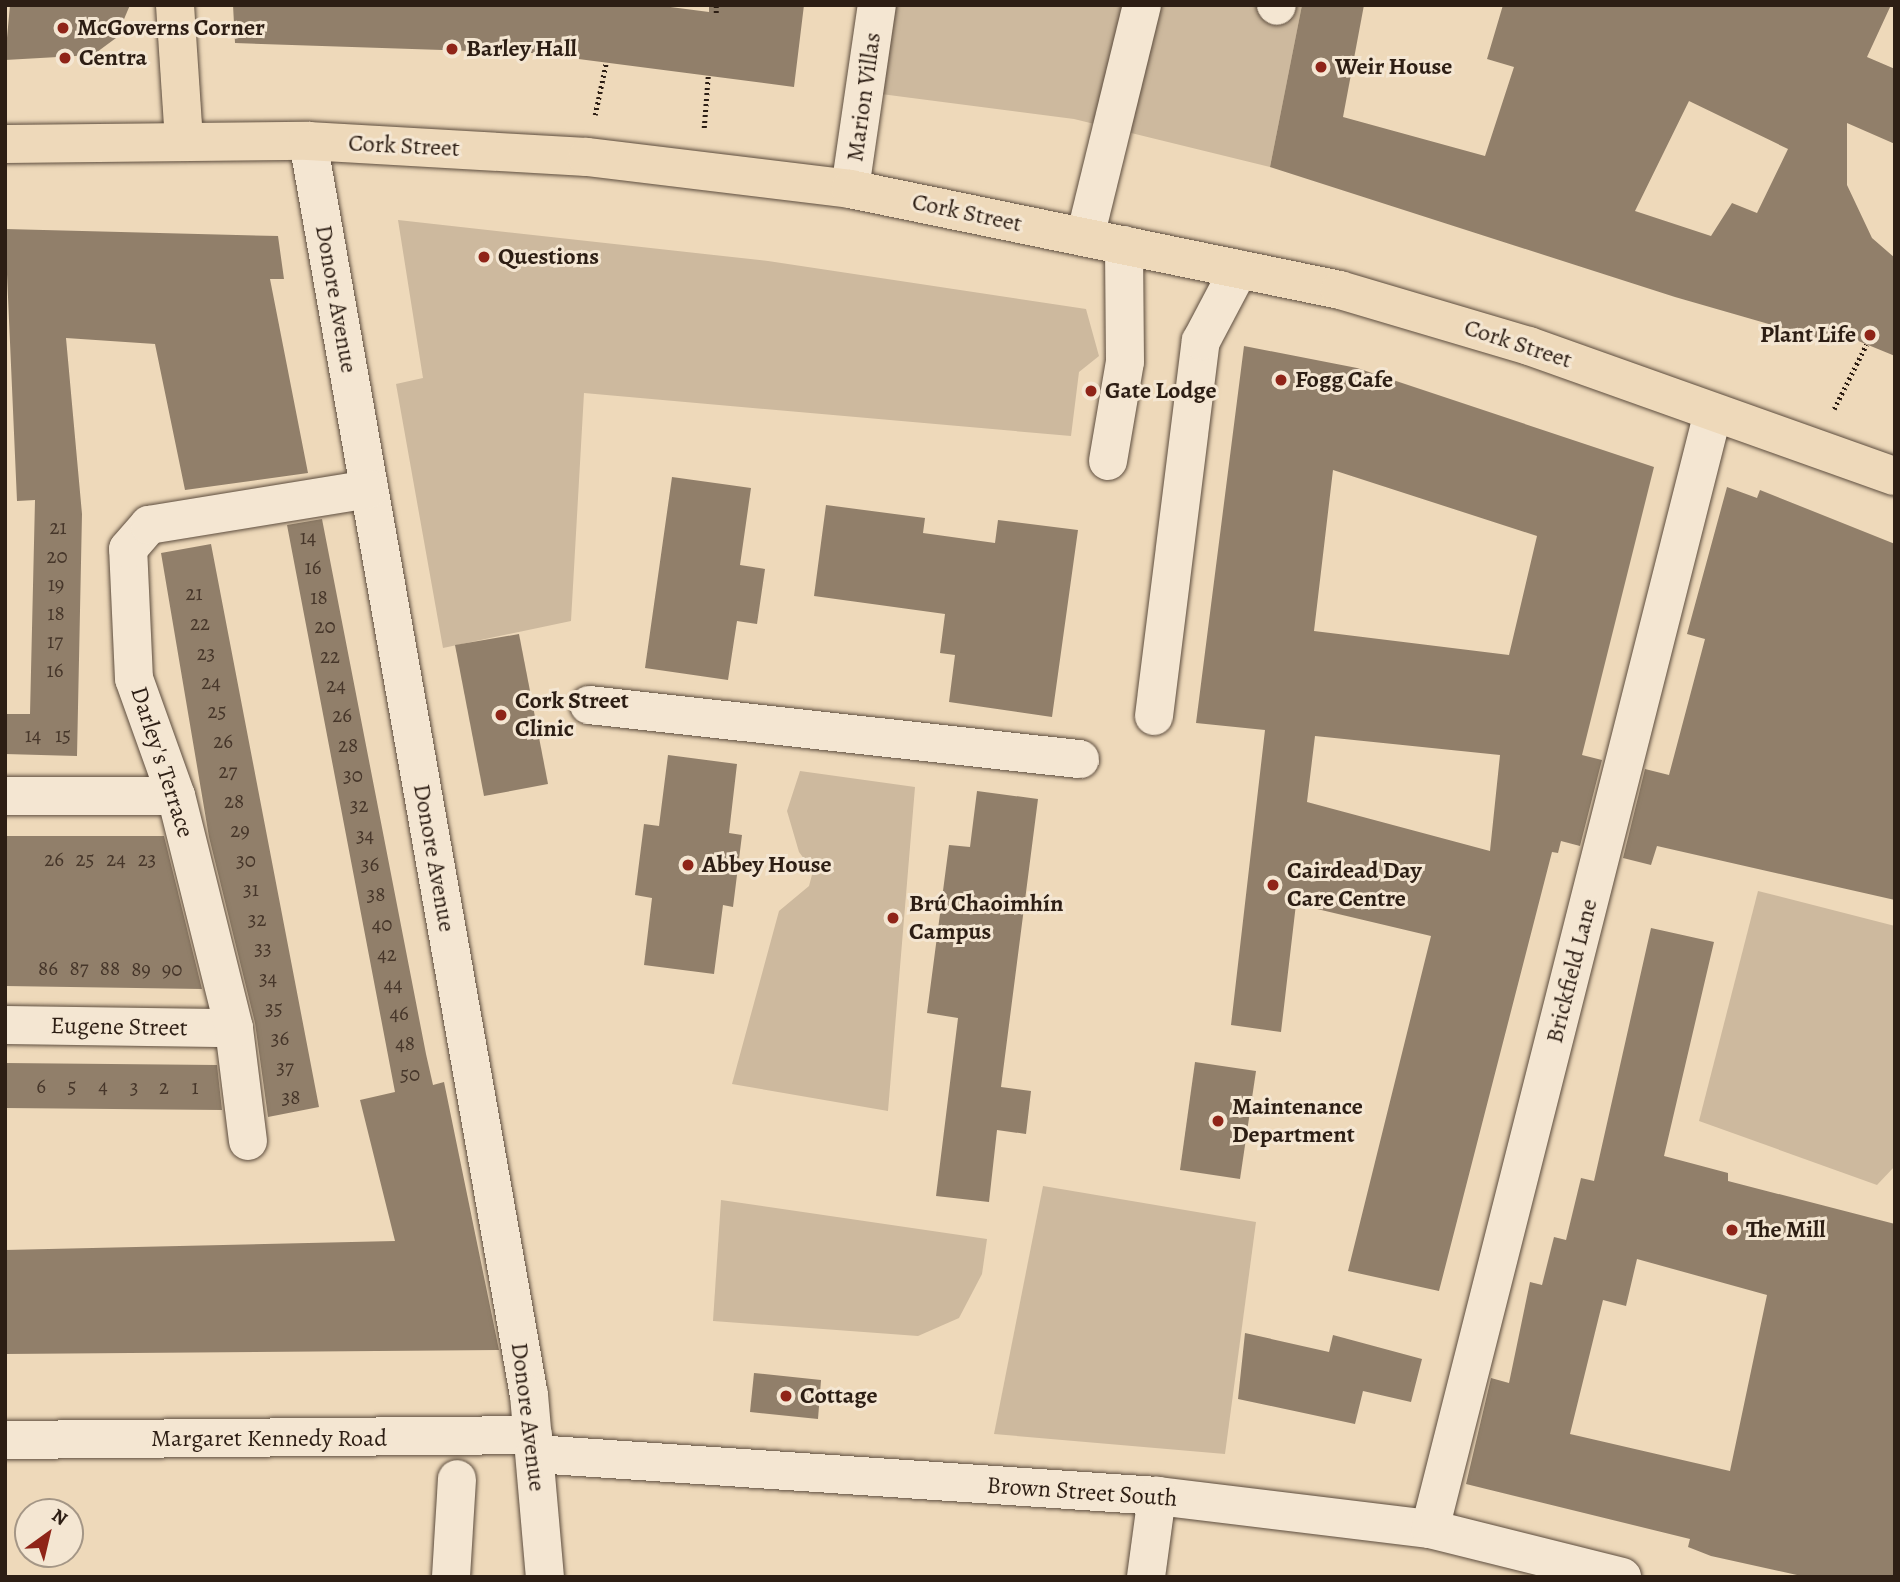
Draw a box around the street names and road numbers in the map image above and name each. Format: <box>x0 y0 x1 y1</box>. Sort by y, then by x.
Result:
street label: Marion Villas <box>841 31 887 163</box>
street label: Cork Street <box>348 129 460 163</box>
street label: Cork Street <box>910 187 1024 239</box>
street label: Donore Avenue <box>309 223 363 375</box>
street label: Cork Street <box>1461 313 1575 375</box>
street label: Darley's Terrace <box>124 683 200 841</box>
street label: Donore Avenue <box>407 782 461 934</box>
street label: Brickfield Lane <box>1540 896 1604 1046</box>
street label: Eugene Street <box>50 1011 188 1043</box>
street label: Donore Avenue <box>505 1341 551 1493</box>
street label: Margaret Kennedy Road <box>151 1425 387 1453</box>
street label: Brown Street South <box>986 1471 1178 1513</box>

